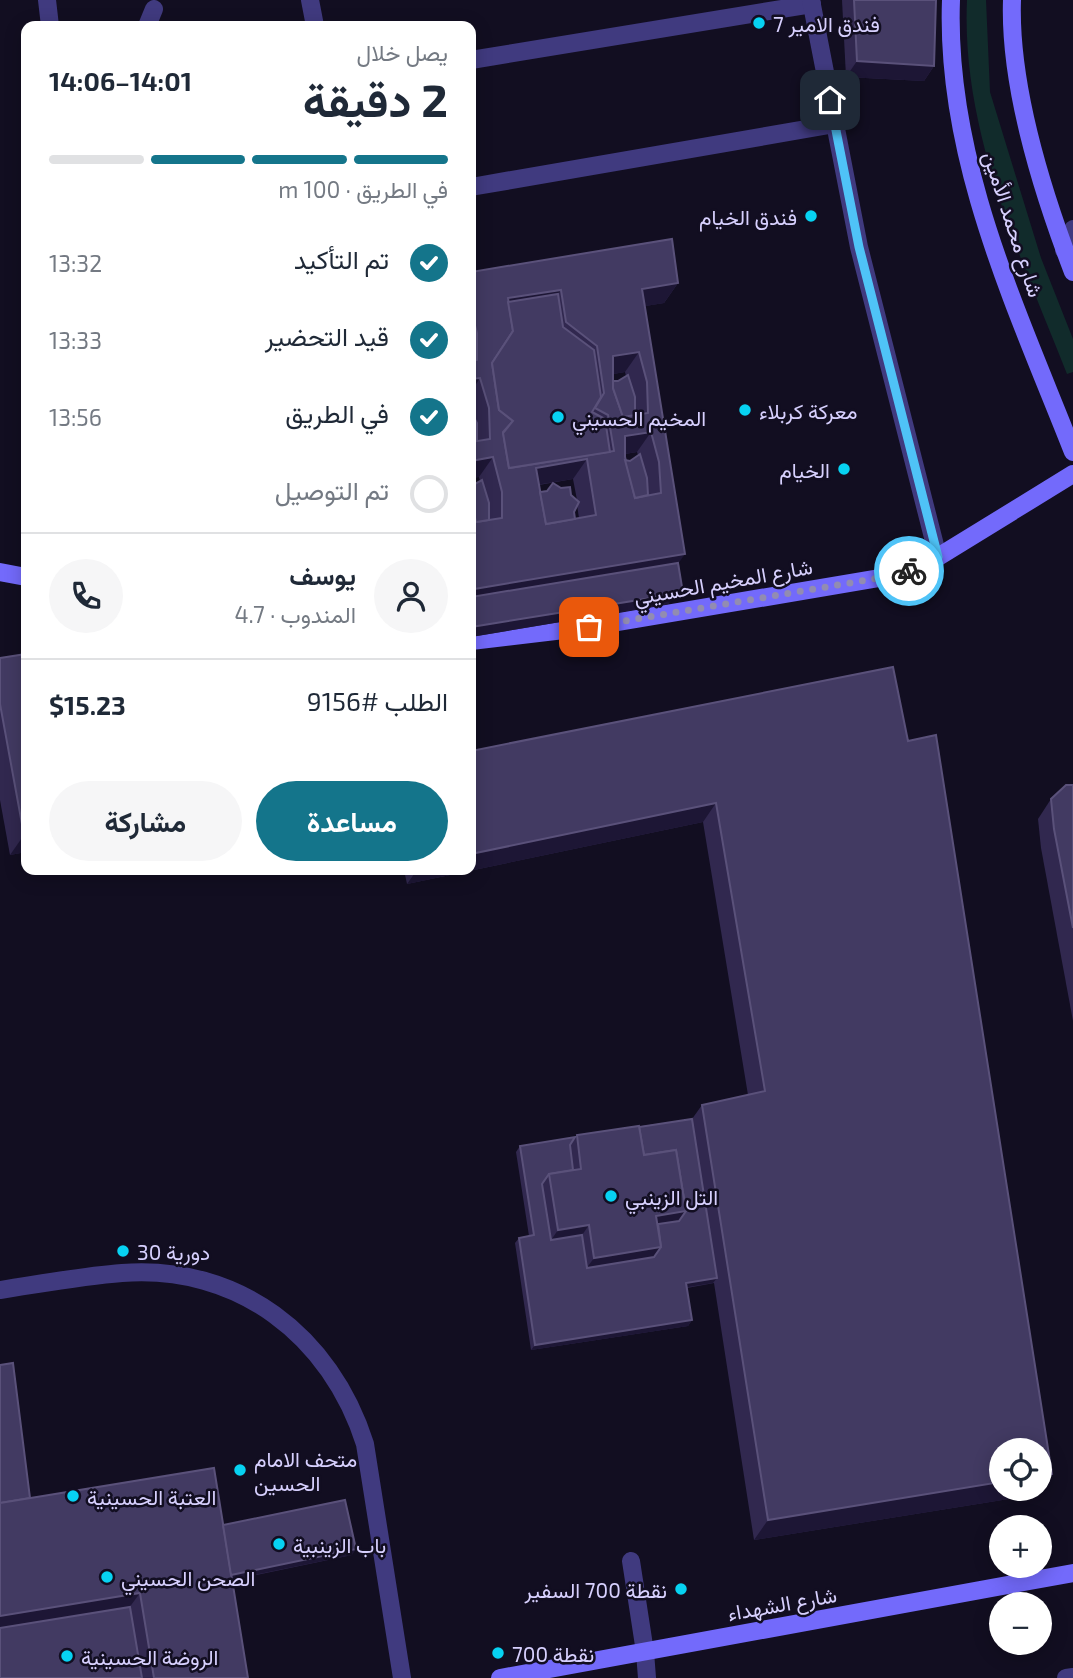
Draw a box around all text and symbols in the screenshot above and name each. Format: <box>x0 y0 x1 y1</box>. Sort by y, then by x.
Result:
place label: فندق الامير 7 <box>773 11 880 38</box>
marker: فندق الامير 7 <box>751 15 767 31</box>
text: يصل خلال <box>357 38 448 66</box>
text: 14:01–14:06 <box>49 65 192 96</box>
pin <box>800 70 860 130</box>
text: 2 دقيقة <box>303 71 448 126</box>
icon: home <box>811 81 849 119</box>
street label: شارع محمد الأمين <box>976 148 1049 301</box>
text: في الطريق · 100 m <box>278 175 448 203</box>
place label: فندق الخيام <box>699 204 797 232</box>
marker: فندق الخيام <box>803 208 819 224</box>
text: تم التأكيد <box>294 243 389 274</box>
icon: check <box>410 244 448 282</box>
text: 13:32 <box>49 249 102 277</box>
text: قيد التحضير <box>265 320 389 351</box>
icon: check <box>410 321 448 359</box>
text: 13:33 <box>49 326 102 354</box>
text: في الطريق <box>285 397 389 428</box>
icon: check <box>410 398 448 436</box>
place label: معركة كربلاء <box>759 398 858 425</box>
marker: معركة كربلاء <box>737 402 753 418</box>
text: 13:56 <box>49 403 102 431</box>
place label: المخيم الحسيني <box>572 405 706 436</box>
marker: المخيم الحسيني <box>550 409 566 425</box>
place label: الخيام <box>779 457 830 485</box>
marker: الخيام <box>836 461 852 477</box>
text: تم التوصيل <box>275 474 389 505</box>
courier <box>874 536 944 606</box>
icon: bike <box>890 552 928 590</box>
street label: شارع المخيم الحسيني <box>632 553 815 615</box>
button: phone <box>49 559 123 633</box>
text: يوسف <box>289 559 356 590</box>
button: person <box>374 559 448 633</box>
pin <box>559 597 619 657</box>
text: المندوب · 4.7 <box>234 600 356 628</box>
icon: bag <box>570 608 608 646</box>
text: الطلب #9156 <box>307 685 448 716</box>
text: $15.23 <box>49 689 126 720</box>
button: مشاركة <box>49 781 242 861</box>
button: مساعدة <box>256 781 448 861</box>
place label: التل الزينبي <box>625 1184 718 1215</box>
marker: التل الزينبي <box>603 1188 619 1204</box>
place label: دورية 30 <box>137 1239 210 1266</box>
marker: دورية 30 <box>115 1243 131 1259</box>
map controls <box>989 1438 1052 1655</box>
button: locate <box>989 1438 1052 1501</box>
place label: متحف الامام الحسين <box>254 1446 357 1496</box>
marker: متحف الامام الحسين <box>232 1462 248 1478</box>
place label: العتبة الحسينية <box>87 1484 216 1510</box>
marker: العتبة الحسينية <box>65 1488 81 1504</box>
button: + <box>989 1515 1052 1578</box>
place label: باب الزينبية <box>293 1532 386 1559</box>
marker: باب الزينبية <box>271 1536 287 1552</box>
place label: الصحن الحسيني <box>121 1565 255 1596</box>
marker: الصحن الحسيني <box>99 1569 115 1585</box>
place label: نقطة 700 السفير <box>524 1577 667 1604</box>
marker: نقطة 700 السفير <box>673 1581 689 1597</box>
street label: شارع الشهداء <box>725 1581 839 1628</box>
button: − <box>989 1592 1052 1655</box>
place label: نقطة 700 <box>512 1641 594 1666</box>
place label: الروضة الحسينية <box>81 1644 218 1671</box>
marker: نقطة 700 <box>490 1645 506 1661</box>
marker: الروضة الحسينية <box>59 1648 75 1664</box>

